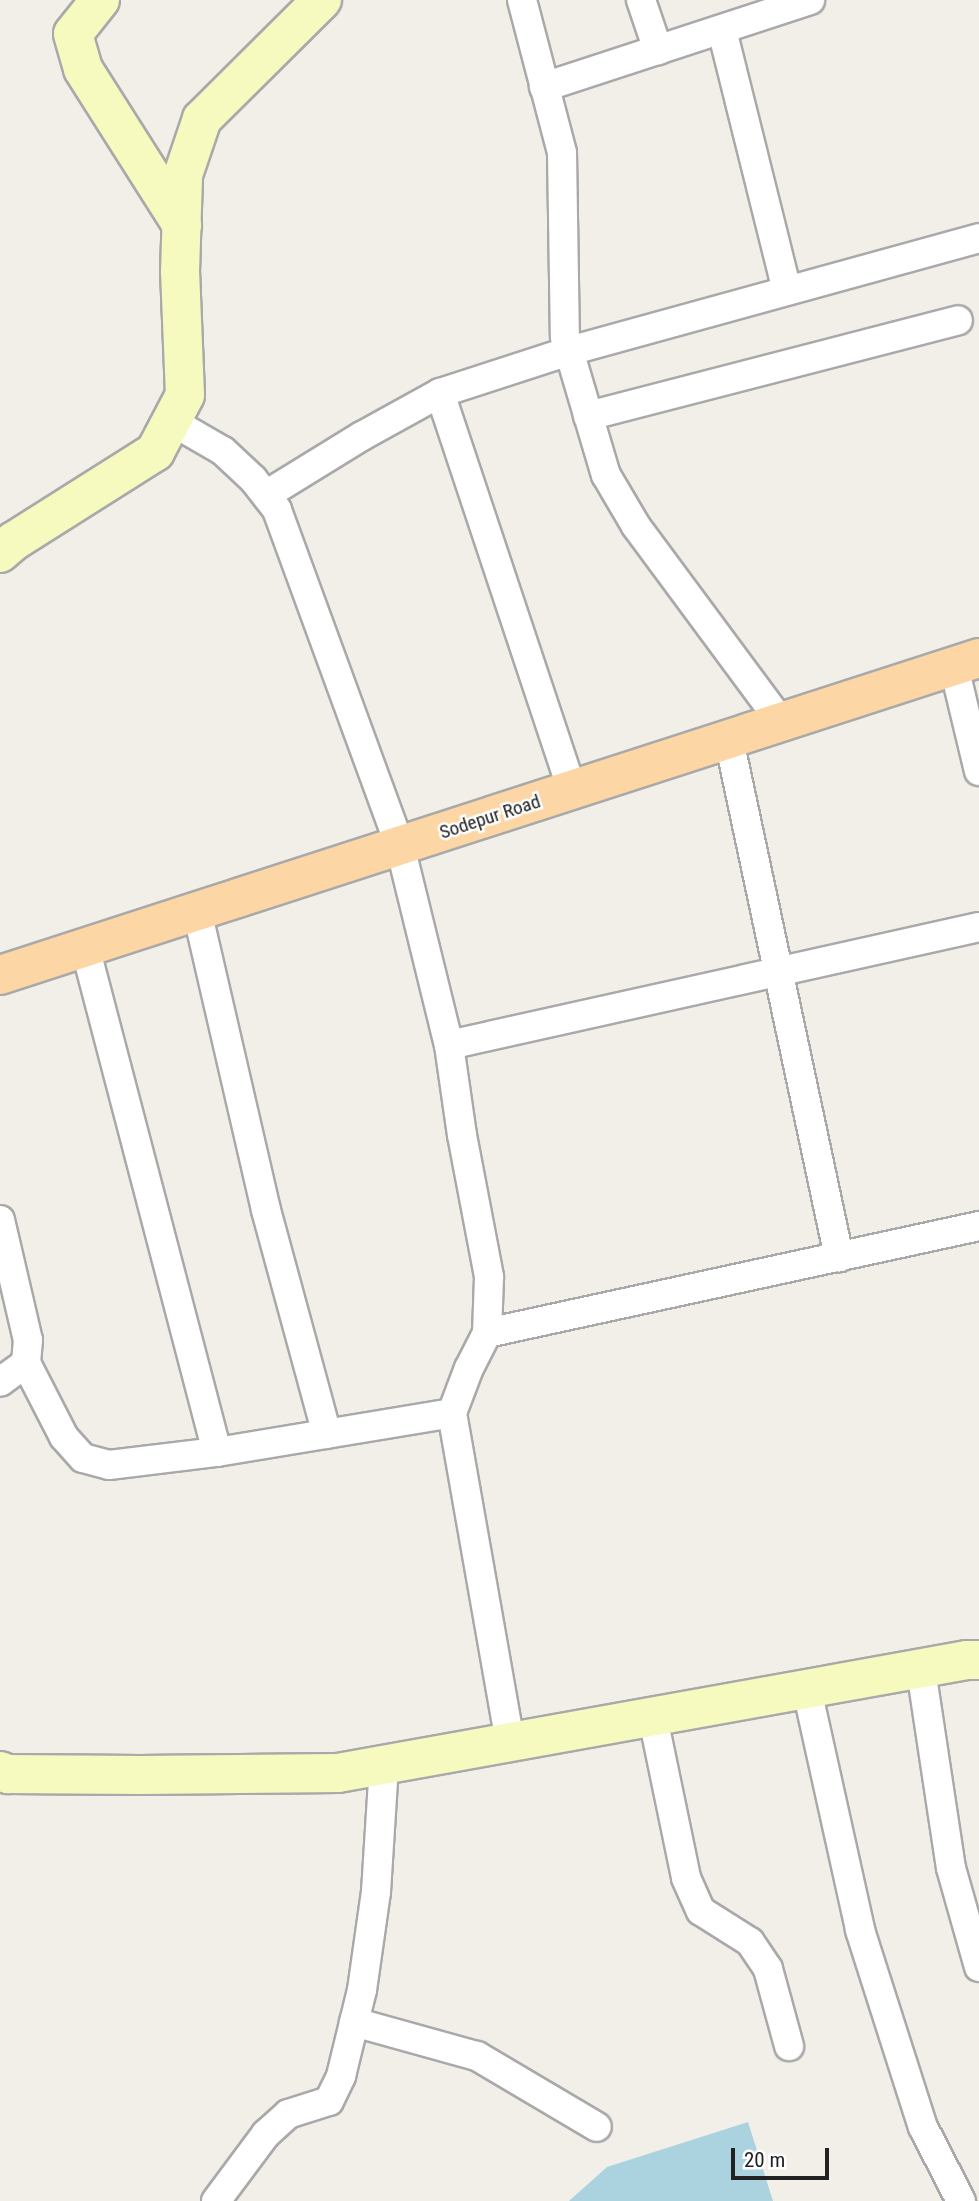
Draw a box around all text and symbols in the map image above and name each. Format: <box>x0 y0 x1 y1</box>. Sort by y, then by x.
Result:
street label: Sodepur Road <box>437 790 543 844</box>
scale bar <box>734 2134 832 2178</box>
text: 20 m <box>744 2148 785 2172</box>

